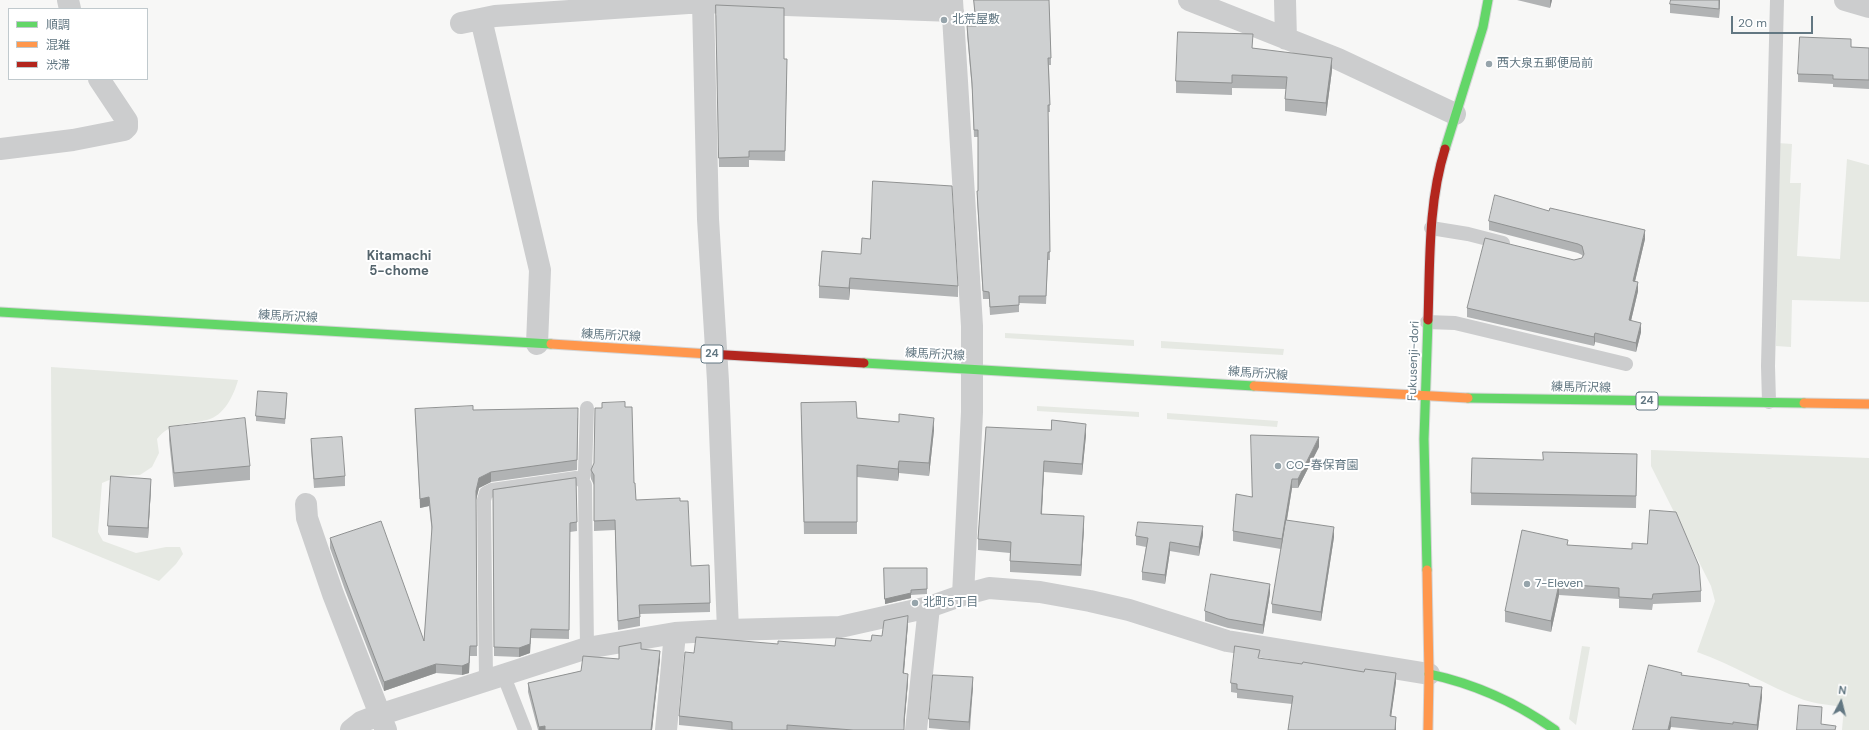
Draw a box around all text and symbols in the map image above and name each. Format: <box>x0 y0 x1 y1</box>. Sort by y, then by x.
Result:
legend <box>8 8 148 80</box>
scale bar <box>1733 8 1815 34</box>
place label: 北荒屋敷 <box>952 13 1000 27</box>
marker: 北荒屋敷 <box>939 15 949 25</box>
text: 20 m <box>1738 15 1767 31</box>
text: 順調 <box>46 17 70 33</box>
text: 混雑 <box>46 37 70 53</box>
text: 渋滞 <box>46 57 70 73</box>
place label: 西大泉五郵便局前 <box>1497 57 1593 71</box>
marker: 西大泉五郵便局前 <box>1484 59 1494 69</box>
district label: Kitamachi 5-chome <box>367 249 431 280</box>
street label: 練馬所沢線 <box>258 308 318 326</box>
street label: Fukusenji-dori <box>1405 321 1423 401</box>
street label: 練馬所沢線 <box>581 327 641 345</box>
road number: 24 <box>701 345 723 363</box>
street label: 練馬所沢線 <box>905 346 965 364</box>
street label: 練馬所沢線 <box>1228 365 1288 383</box>
street label: 練馬所沢線 <box>1551 380 1611 396</box>
road number: 24 <box>1636 392 1658 410</box>
place label: CO-春保育園 <box>1286 459 1358 473</box>
marker: CO-春保育園 <box>1273 461 1283 471</box>
place label: 7-Eleven <box>1535 577 1583 591</box>
marker: 7-Eleven <box>1522 579 1532 589</box>
place label: 北町5丁目 <box>923 596 978 610</box>
marker: 北町5丁目 <box>910 598 920 608</box>
north arrow <box>1821 682 1861 722</box>
text: N <box>1838 683 1847 698</box>

